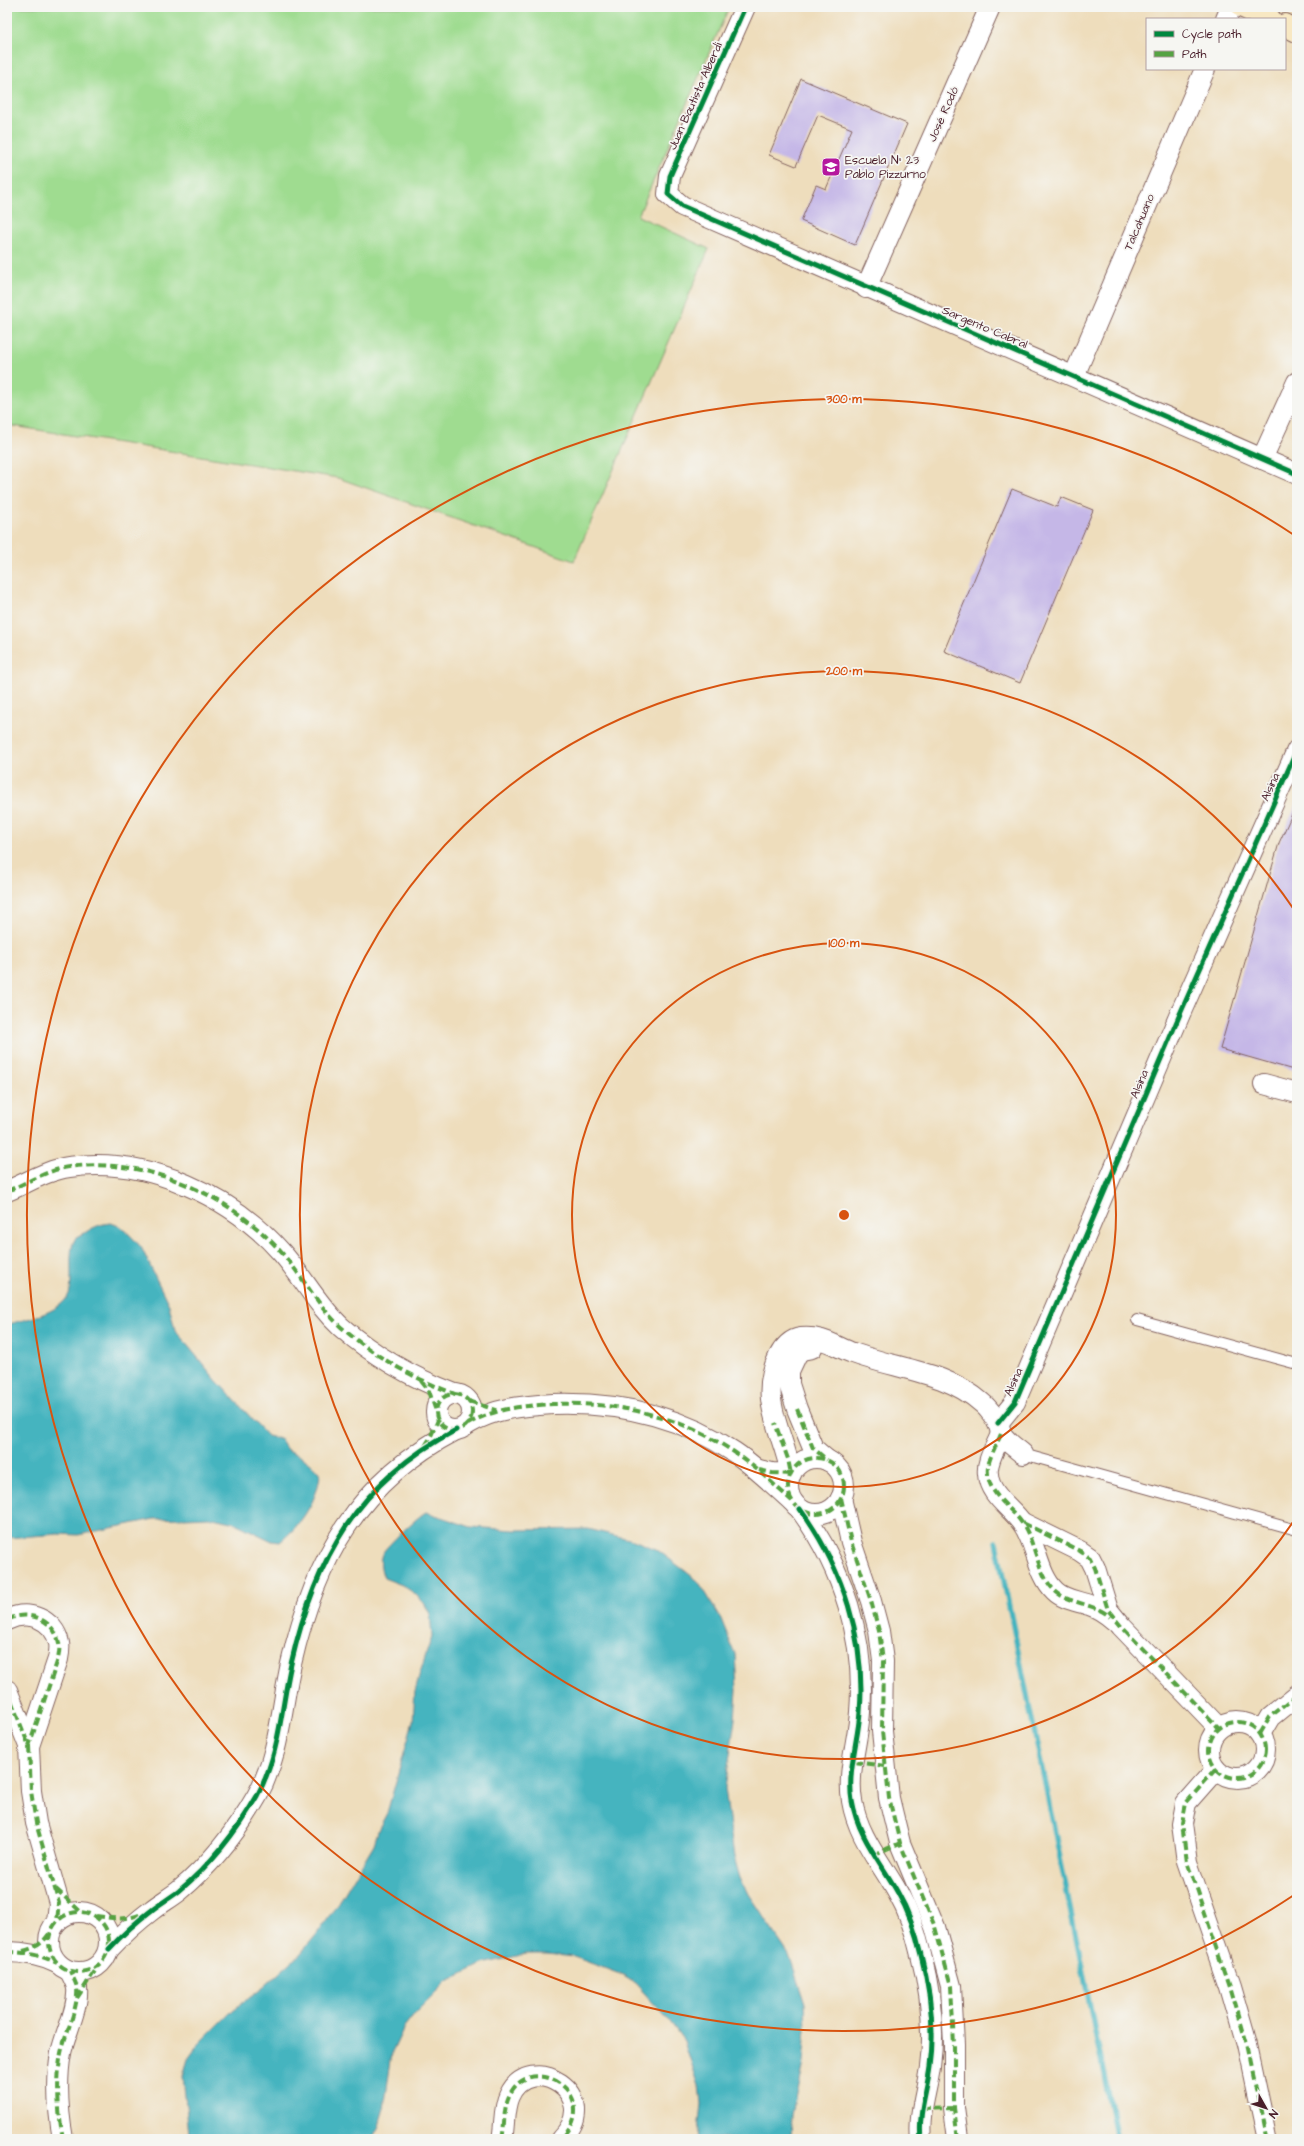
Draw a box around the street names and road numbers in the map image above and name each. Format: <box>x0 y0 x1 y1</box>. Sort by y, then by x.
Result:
street label: Juan Bautista Alberdi <box>664 40 727 153</box>
street label: José Rodó <box>924 84 963 144</box>
street label: Talcahuano <box>1120 191 1159 253</box>
street label: Sargento Cabral <box>939 302 1030 354</box>
street label: Alsina <box>1257 770 1284 804</box>
street label: Alsina <box>1126 1067 1153 1101</box>
street label: Alsina <box>1000 1365 1027 1399</box>

